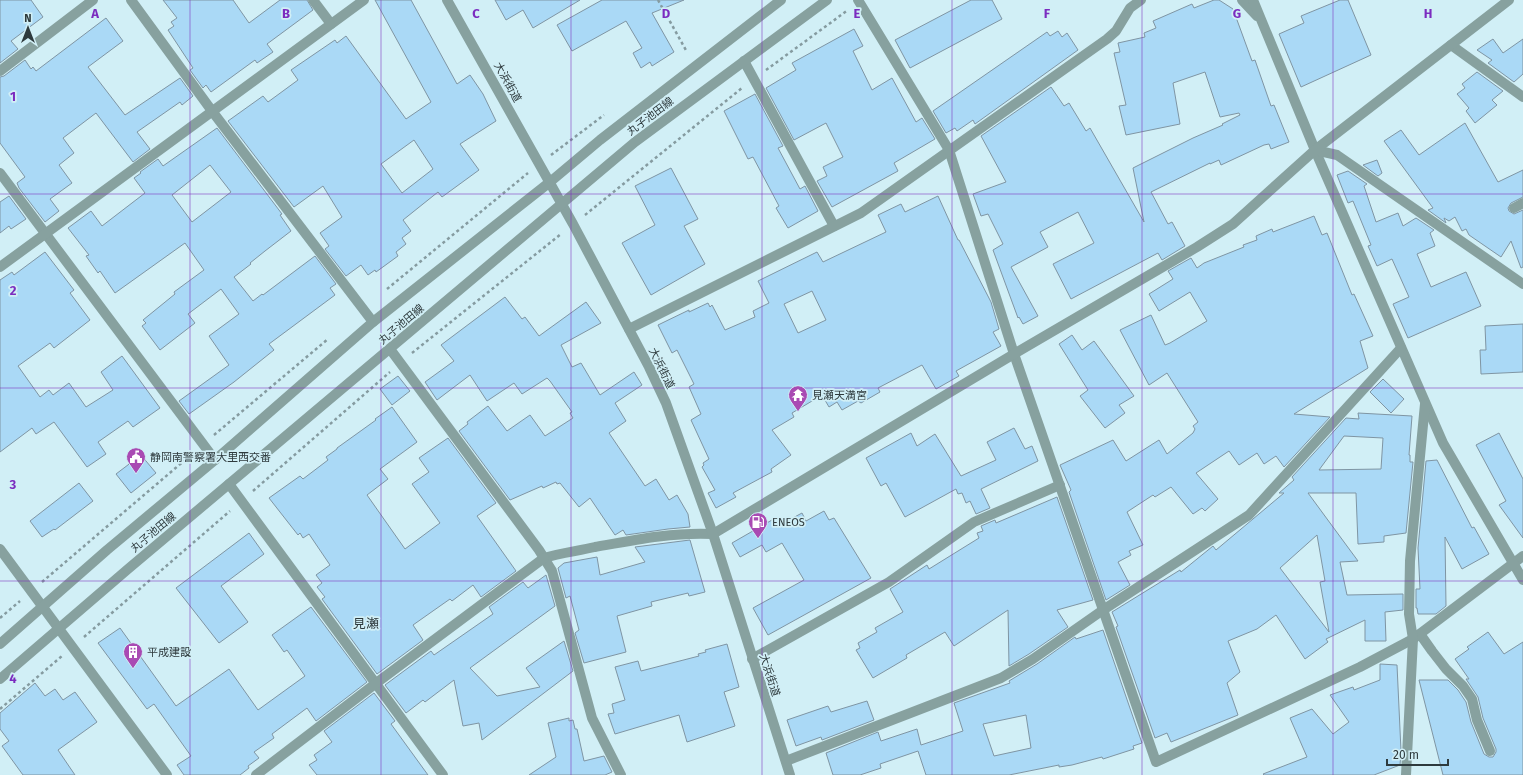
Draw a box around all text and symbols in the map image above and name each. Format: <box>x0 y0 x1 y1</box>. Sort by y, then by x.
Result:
text: A <box>90 6 99 21</box>
text: B <box>282 6 290 21</box>
text: C <box>472 6 480 21</box>
text: D <box>662 6 671 21</box>
text: E <box>854 6 861 21</box>
text: F <box>1044 6 1051 21</box>
text: G <box>1233 6 1241 21</box>
text: H <box>1424 6 1432 21</box>
north arrow <box>8 8 48 48</box>
text: N <box>24 12 32 25</box>
street label: 大浜街道 <box>491 60 524 105</box>
text: 1 <box>10 89 16 104</box>
street label: 丸子池田線 <box>624 95 676 138</box>
text: 2 <box>10 283 17 298</box>
street label: 丸子池田線 <box>376 302 427 347</box>
street label: 大浜街道 <box>646 346 677 391</box>
temple icon: 見瀬天満宮 <box>787 384 809 412</box>
place label: 見瀬天満宮 <box>812 389 867 402</box>
public building icon: 静岡南警察署大里西交番 <box>125 446 147 474</box>
place label: 静岡南警察署大里西交番 <box>150 451 271 464</box>
text: 3 <box>9 477 17 492</box>
street label: 丸子池田線 <box>128 510 179 555</box>
fuel station icon: ENEOS <box>747 511 769 539</box>
place label: ENEOS <box>772 516 805 529</box>
district label: 見瀬 <box>353 616 379 631</box>
building icon: 平成建設 <box>122 641 144 669</box>
place label: 平成建設 <box>147 646 191 659</box>
street label: 大浜街道 <box>757 652 783 698</box>
text: 4 <box>9 671 17 686</box>
scale bar <box>1387 741 1448 767</box>
text: 20 m <box>1393 748 1419 762</box>

